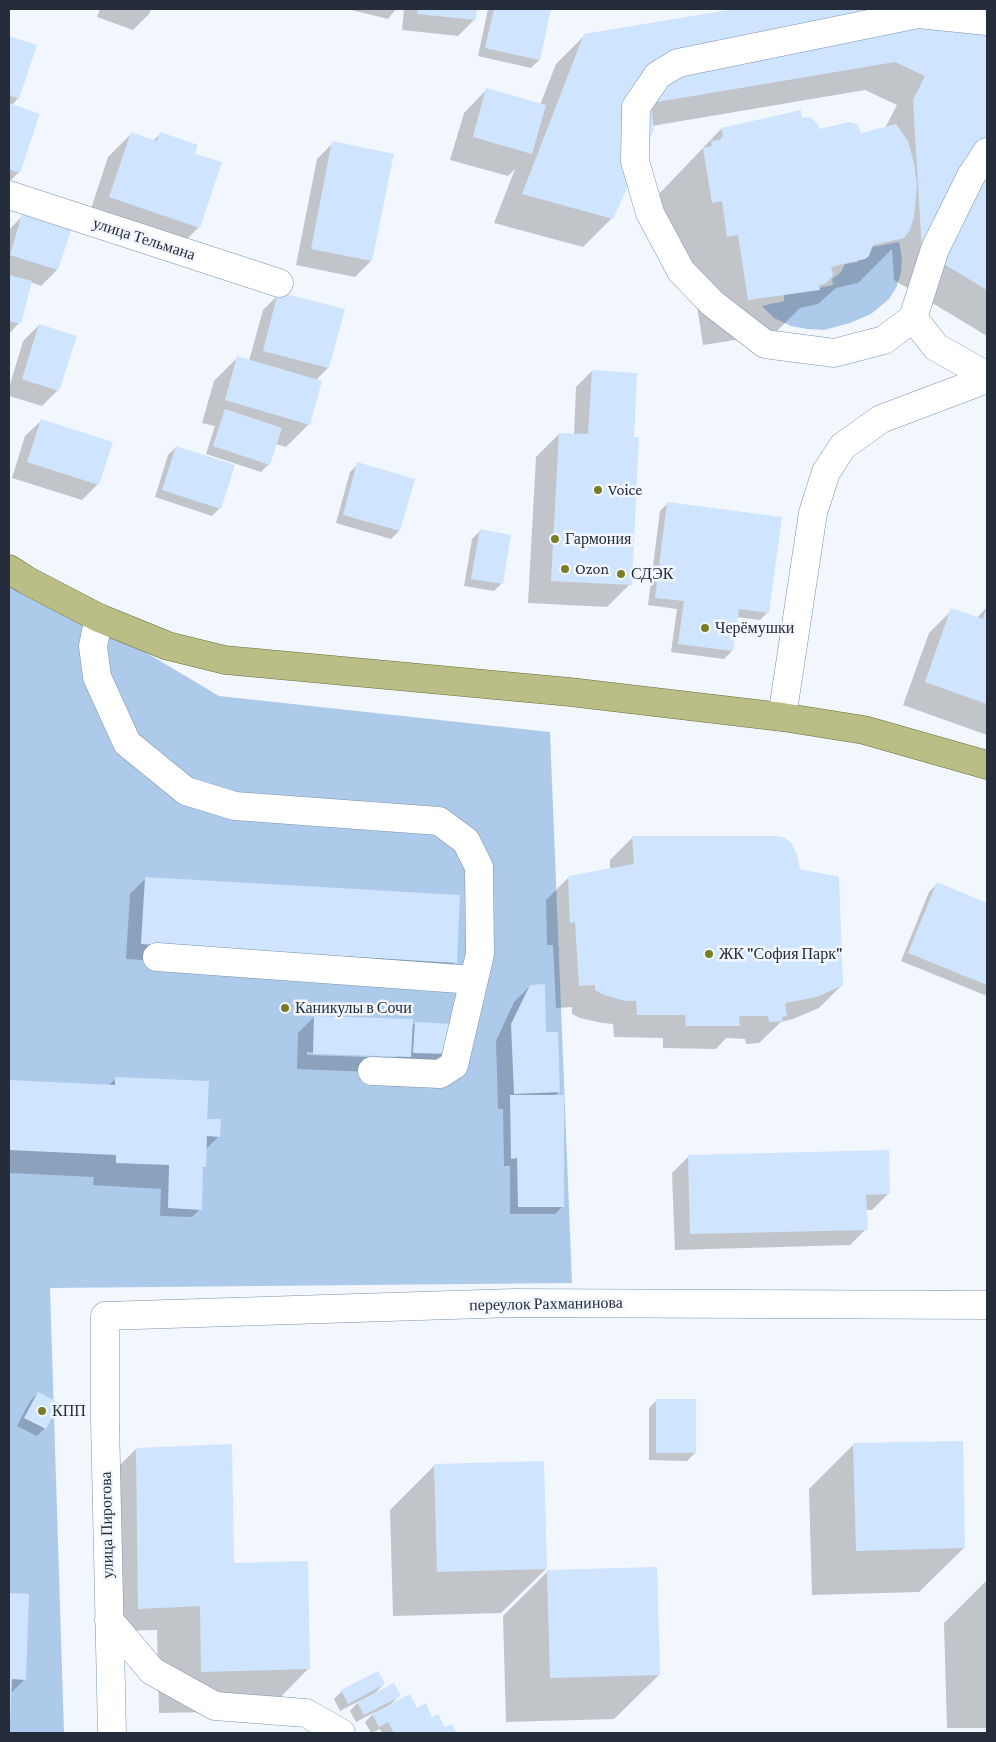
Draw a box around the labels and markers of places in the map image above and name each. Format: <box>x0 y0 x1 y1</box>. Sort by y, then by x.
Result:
place label: Voice <box>608 480 642 500</box>
marker: Voice <box>592 484 604 496</box>
place label: Гармония <box>565 529 631 549</box>
marker: Гармония <box>549 533 561 545</box>
place label: Ozon <box>575 559 609 579</box>
marker: Ozon <box>559 563 571 575</box>
place label: СДЭК <box>631 564 673 584</box>
marker: СДЭК <box>615 568 627 580</box>
place label: Черёмушки <box>715 618 794 638</box>
marker: Черёмушки <box>699 622 711 634</box>
place label: ЖК "София Парк" <box>719 944 842 964</box>
marker: ЖК "София Парк" <box>703 948 715 960</box>
place label: Каникулы в Сочи <box>295 998 412 1018</box>
marker: Каникулы в Сочи <box>279 1002 291 1014</box>
place label: КПП <box>52 1401 86 1421</box>
marker: КПП <box>36 1405 48 1417</box>

